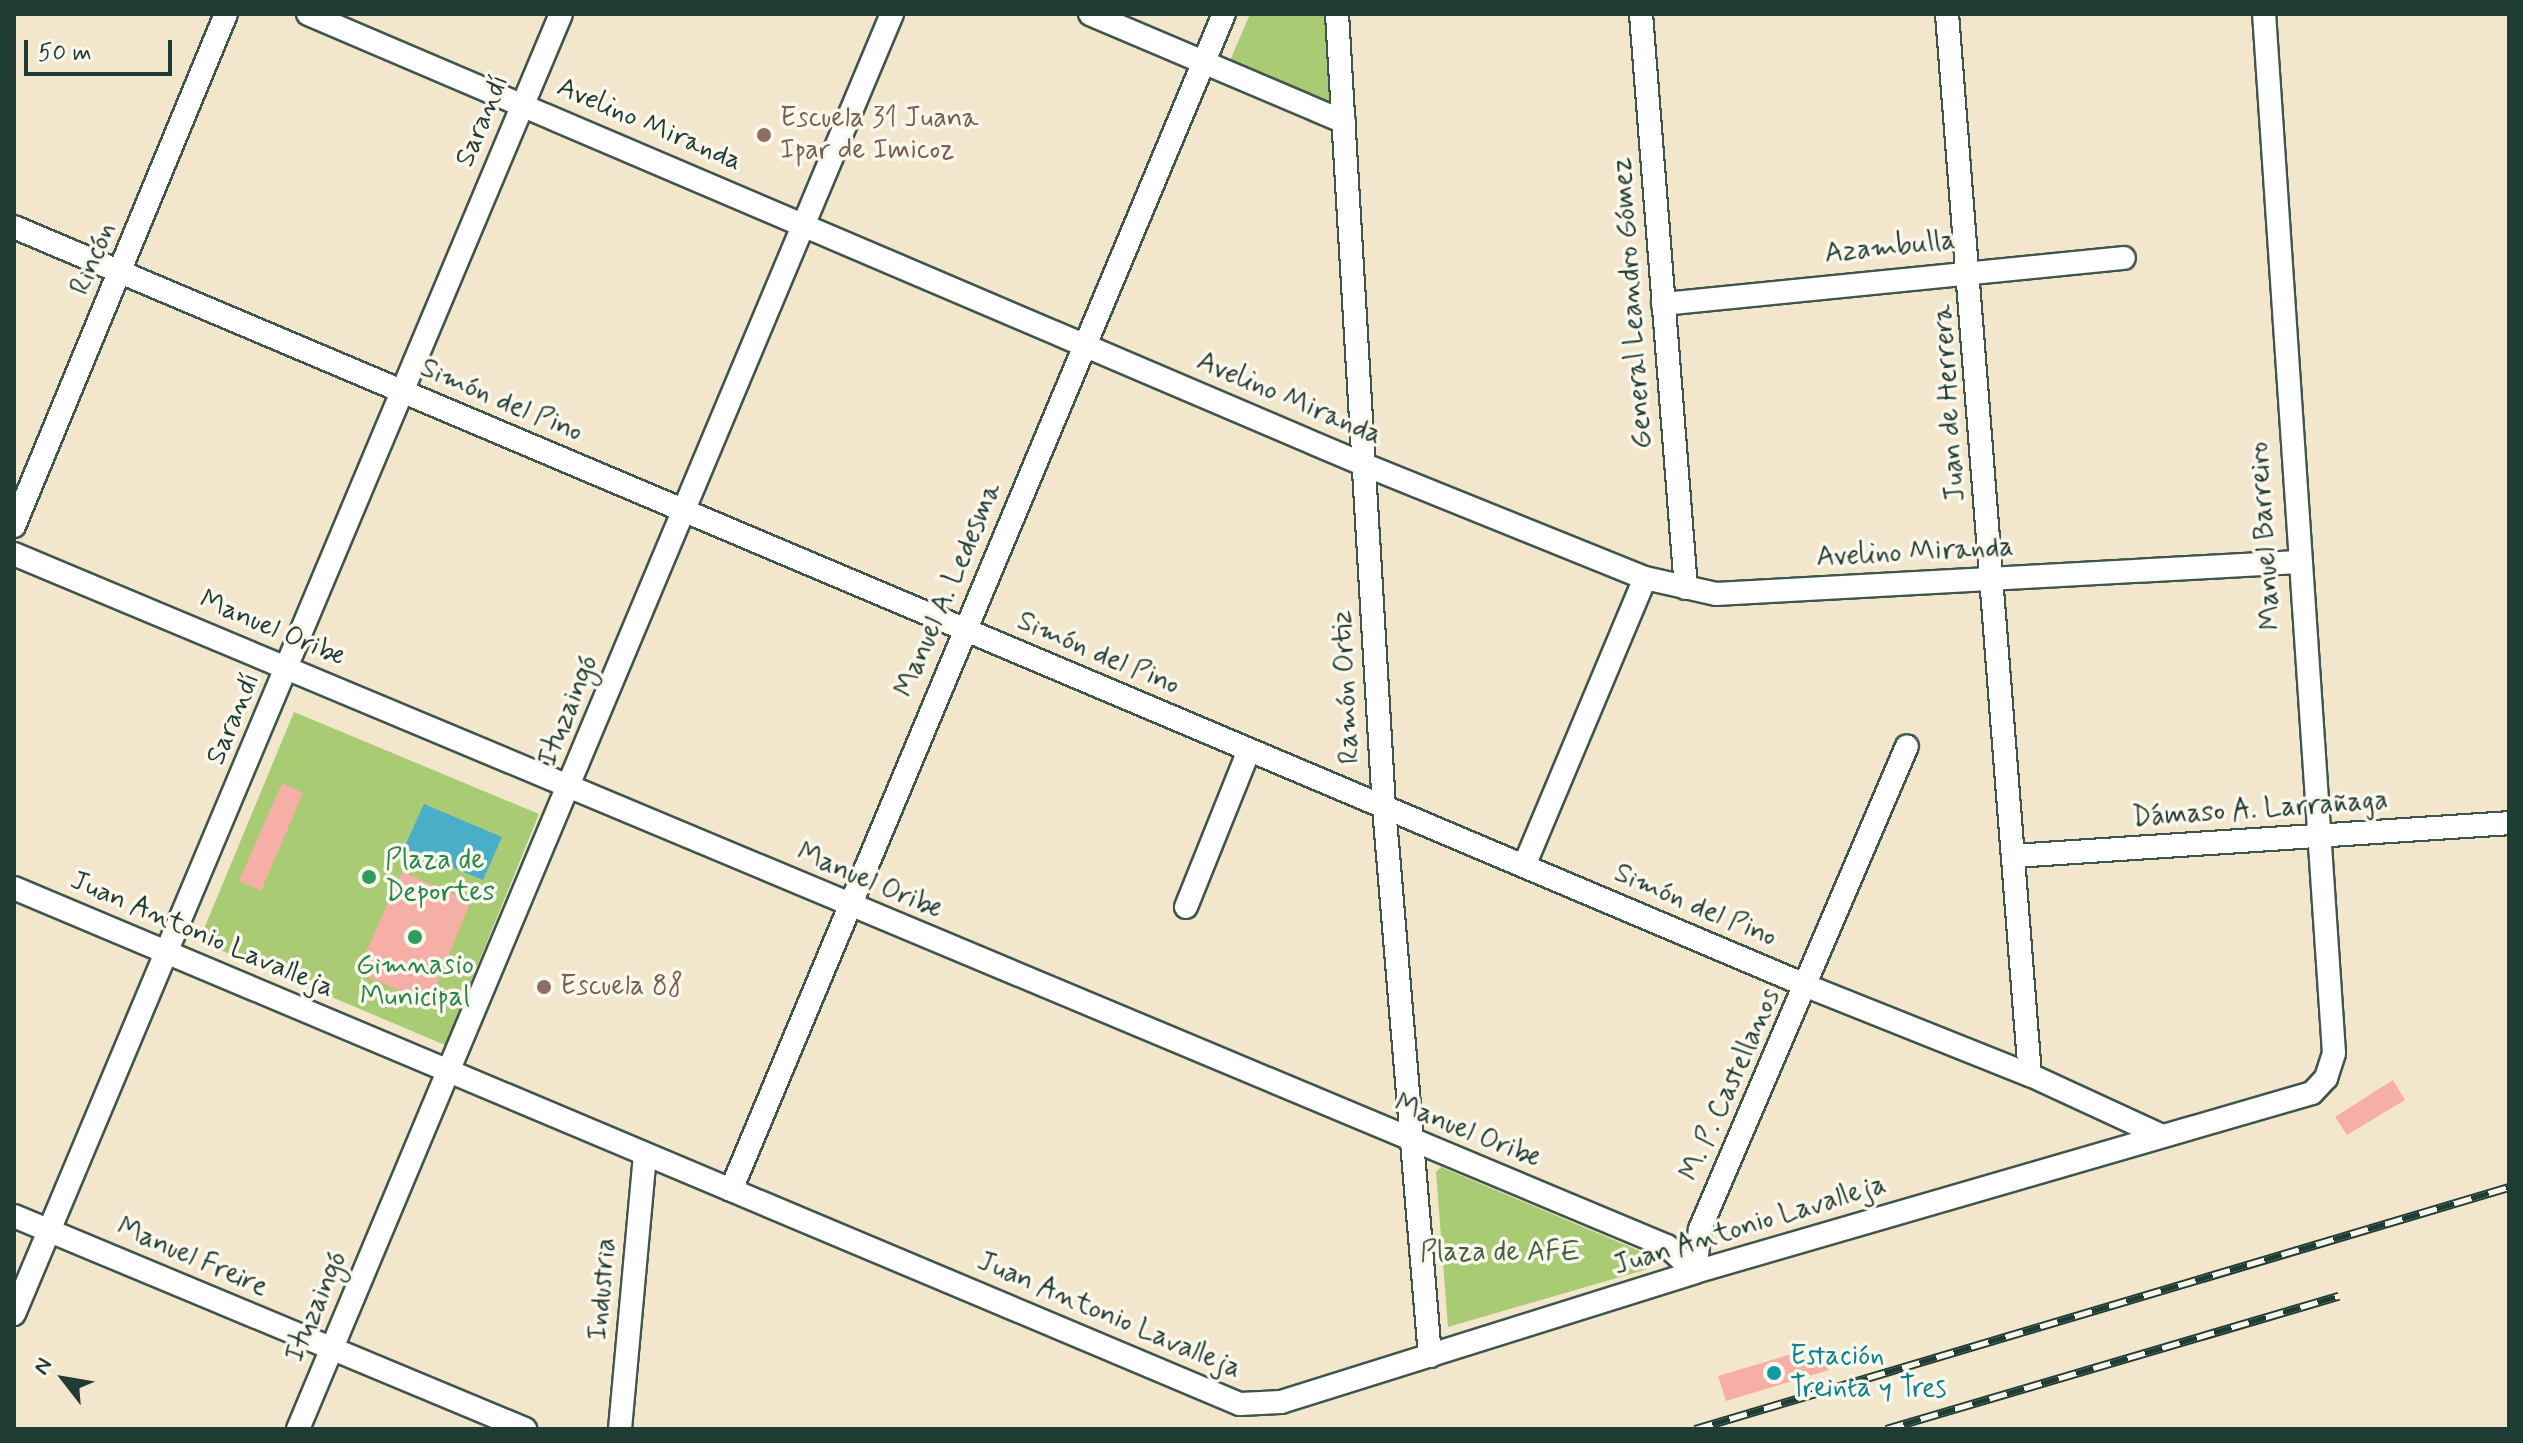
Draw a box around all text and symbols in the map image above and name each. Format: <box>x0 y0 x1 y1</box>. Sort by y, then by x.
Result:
scale bar <box>28 24 176 74</box>
text: 50 m <box>38 38 92 69</box>
street label: Sarandí <box>449 70 517 172</box>
street label: Avelino Miranda <box>551 71 747 179</box>
place label: Escuela 31 Juana Ipar de Imicoz <box>780 102 978 168</box>
marker: Escuela 31 Juana Ipar de Imicoz <box>755 126 773 144</box>
street label: General Leandro Gómez <box>1606 157 1660 449</box>
street label: Rincón <box>64 218 124 300</box>
street label: Azambulla <box>1823 224 1957 272</box>
street label: Juan de Herrera <box>1926 304 1974 502</box>
street label: Avelino Miranda <box>1191 345 1387 453</box>
street label: Simón del Pino <box>415 352 587 450</box>
street label: Manuel Barreiro <box>2243 441 2289 631</box>
street label: Manuel A. Ledesma <box>889 477 1009 703</box>
street label: Avelino Miranda <box>1815 531 2015 575</box>
street label: Manuel Oribe <box>194 583 350 675</box>
street label: Simón del Pino <box>1012 605 1184 703</box>
street label: Ramón Ortiz <box>1326 609 1368 765</box>
street label: Ituzaingó <box>532 650 606 772</box>
street label: Sarandí <box>200 668 268 770</box>
street label: Dámaso A. Larrañaga <box>2131 784 2389 836</box>
street label: Manuel Oribe <box>791 836 947 928</box>
place label: Plaza de Deportes <box>385 844 495 910</box>
street label: Simón del Pino <box>1609 857 1781 955</box>
street label: Juan Antonio Lavalleja <box>68 866 336 1004</box>
marker: Plaza de Deportes <box>360 868 378 886</box>
marker: Gimnasio Municipal <box>406 928 424 946</box>
place label: Gimnasio Municipal <box>356 949 474 1015</box>
place label: Escuela 88 <box>560 970 683 1004</box>
marker: Escuela 88 <box>535 978 553 996</box>
street label: M. P. Castellanos <box>1674 984 1788 1186</box>
street label: Manuel Oribe <box>1389 1088 1545 1176</box>
street label: Juan Antonio Lavalleja <box>1613 1170 1887 1282</box>
street label: Manuel Freire <box>111 1211 273 1305</box>
street label: Industria <box>582 1236 624 1342</box>
park label: Plaza de AFE <box>1420 1236 1580 1270</box>
street label: Ituzaingó <box>279 1247 355 1367</box>
street label: Juan Antonio Lavalleja <box>975 1247 1243 1385</box>
north arrow <box>24 1339 104 1419</box>
place label: Estación Treinta y Tres <box>1790 1340 1947 1406</box>
text: N <box>28 1353 59 1380</box>
marker: Estación Treinta y Tres <box>1765 1364 1783 1382</box>

